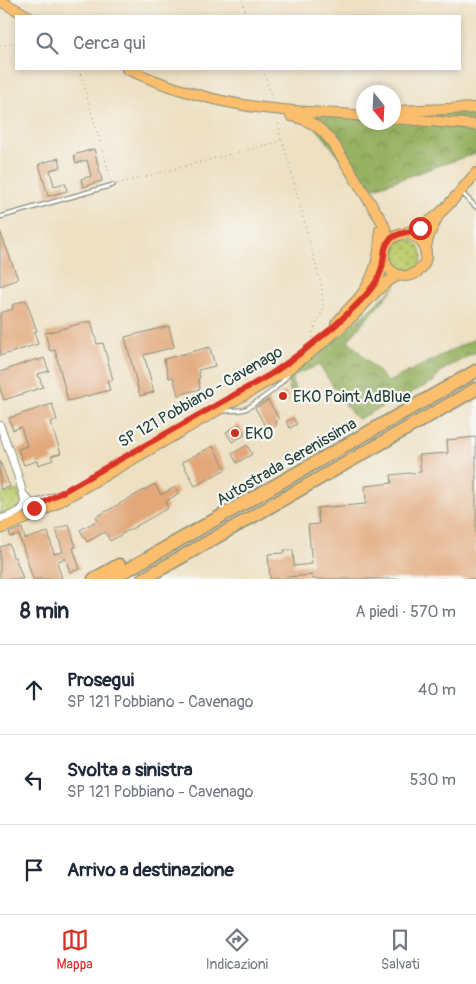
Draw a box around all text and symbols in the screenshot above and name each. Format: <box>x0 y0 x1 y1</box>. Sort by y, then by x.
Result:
search box <box>15 15 461 70</box>
icon: search <box>33 29 61 57</box>
text: Cerca qui <box>73 31 145 55</box>
north arrow <box>356 85 401 130</box>
route start <box>409 217 432 240</box>
street label: SP 121 Pobbiano - Cavenago <box>115 341 287 452</box>
place label: EKO Point AdBlue <box>293 387 411 407</box>
marker: EKO Point AdBlue <box>277 390 289 402</box>
street label: Autostrada Serenissima <box>213 413 360 510</box>
place label: EKO <box>245 424 273 444</box>
marker: EKO <box>229 427 241 439</box>
route end <box>23 497 46 520</box>
text: 8 min <box>20 598 69 625</box>
text: A piedi · 570 m <box>355 602 456 622</box>
text: Prosegui <box>67 668 134 692</box>
icon: ahead <box>20 676 48 704</box>
text: 40 m <box>418 680 456 700</box>
text: SP 121 Pobbiano - Cavenago <box>67 692 253 712</box>
text: Svolta a sinistra <box>67 758 193 782</box>
icon: left <box>20 766 48 794</box>
text: 530 m <box>410 770 456 790</box>
text: SP 121 Pobbiano - Cavenago <box>67 782 253 802</box>
icon: arrive <box>20 856 48 884</box>
text: Arrivo a destinazione <box>67 858 234 882</box>
tab: Mappa <box>56 926 93 973</box>
tab: Indicazioni <box>206 926 268 973</box>
tab: Salvati <box>381 926 420 973</box>

